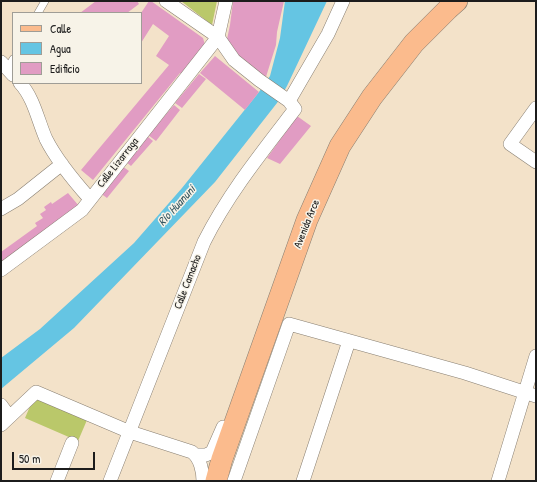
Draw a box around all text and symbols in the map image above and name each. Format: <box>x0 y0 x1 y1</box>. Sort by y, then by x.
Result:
legend <box>12 12 142 84</box>
text: Calle <box>50 20 71 37</box>
text: Agua <box>50 40 71 57</box>
text: Edificio <box>50 60 80 77</box>
street label: Calle Lizarraga <box>94 135 142 191</box>
water label: Río Huanuni <box>155 183 199 229</box>
street label: Avenida Arce <box>291 198 323 250</box>
street label: Calle Camacho <box>172 253 204 311</box>
scale bar <box>14 444 97 470</box>
text: 50 m <box>19 450 40 467</box>

